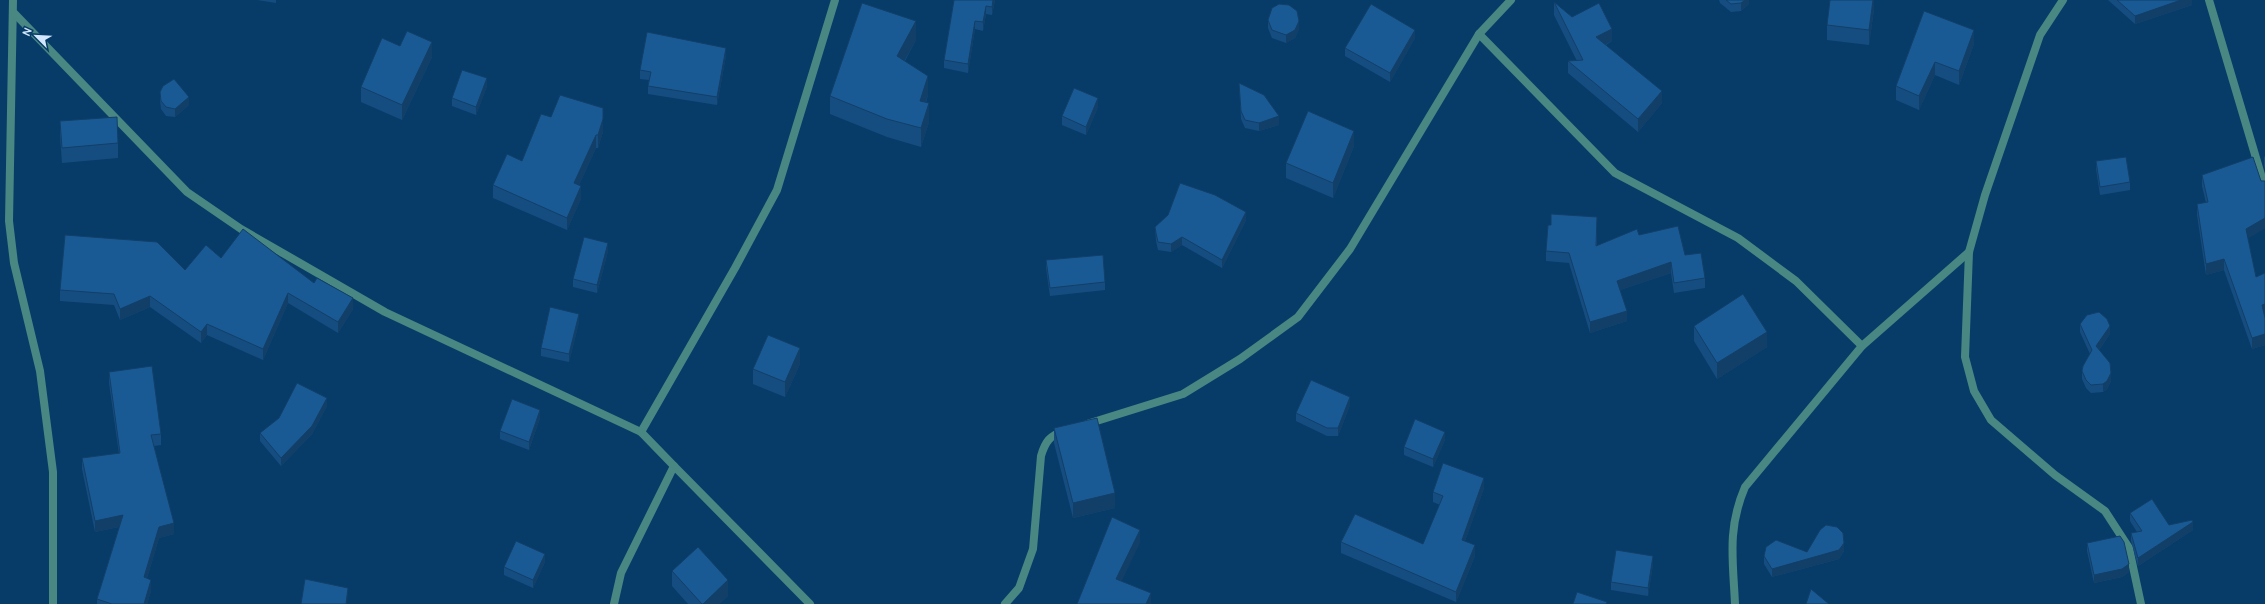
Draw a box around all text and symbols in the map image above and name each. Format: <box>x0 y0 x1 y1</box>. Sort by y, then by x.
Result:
north arrow <box>16 16 56 56</box>
text: N <box>19 26 35 38</box>

